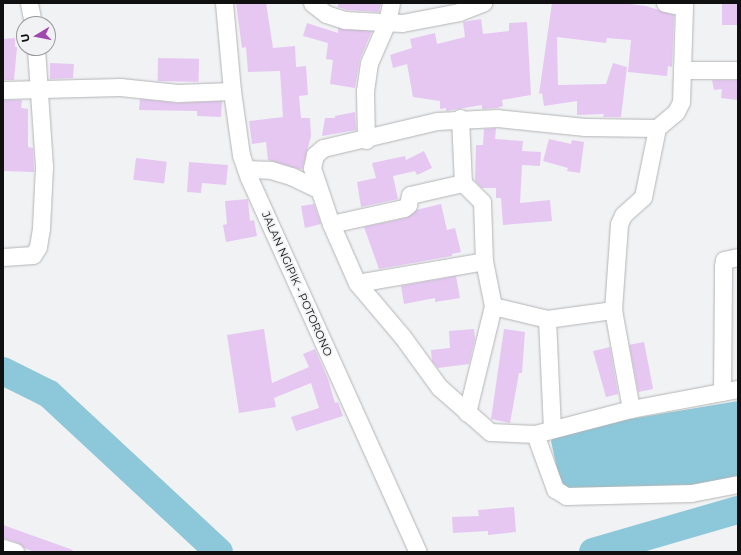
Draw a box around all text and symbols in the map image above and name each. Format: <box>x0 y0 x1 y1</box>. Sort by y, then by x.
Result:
north arrow <box>16 16 56 56</box>
text: U <box>18 32 33 43</box>
street label: JALAN NGIPIK - POTORONO <box>259 210 335 358</box>

